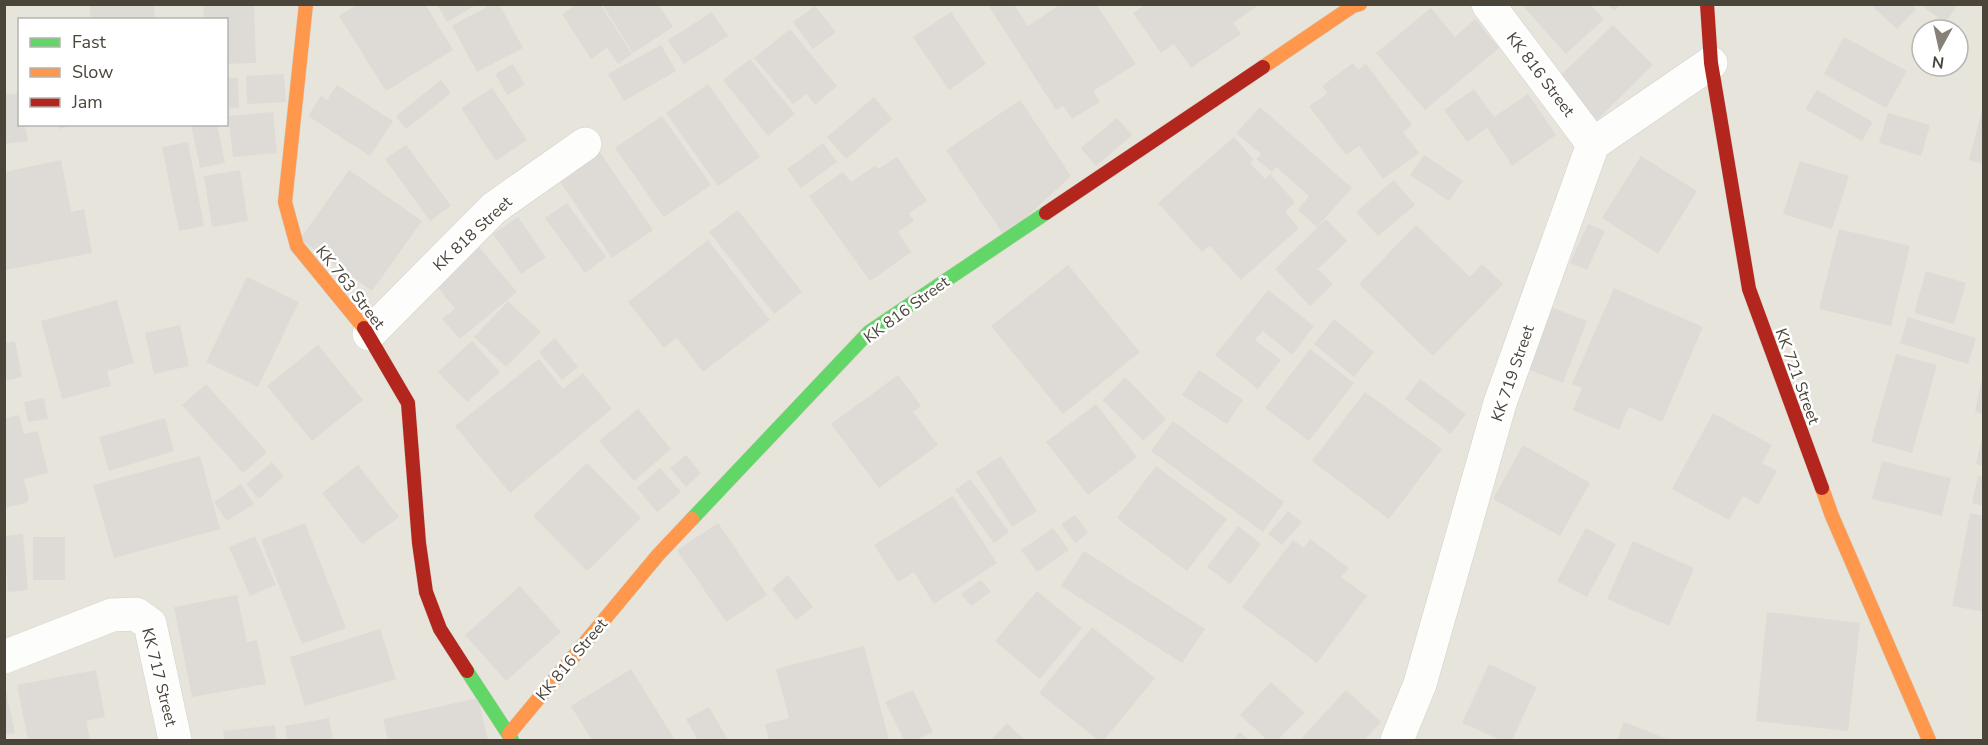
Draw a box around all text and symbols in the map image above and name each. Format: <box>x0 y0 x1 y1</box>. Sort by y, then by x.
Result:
legend <box>18 18 228 126</box>
north arrow <box>1910 18 1970 78</box>
street label: KK 816 Street <box>1501 28 1580 122</box>
text: Fast <box>72 30 107 54</box>
text: N <box>1931 50 1946 74</box>
text: Slow <box>72 60 113 84</box>
text: Jam <box>71 90 103 114</box>
street label: KK 818 Street <box>428 191 517 276</box>
street label: KK 763 Street <box>311 241 390 334</box>
street label: KK 816 Street <box>859 271 954 348</box>
street label: KK 719 Street <box>1486 322 1540 425</box>
street label: KK 721 Street <box>1770 325 1825 428</box>
street label: KK 816 Street <box>531 614 613 705</box>
street label: KK 717 Street <box>136 626 182 729</box>

